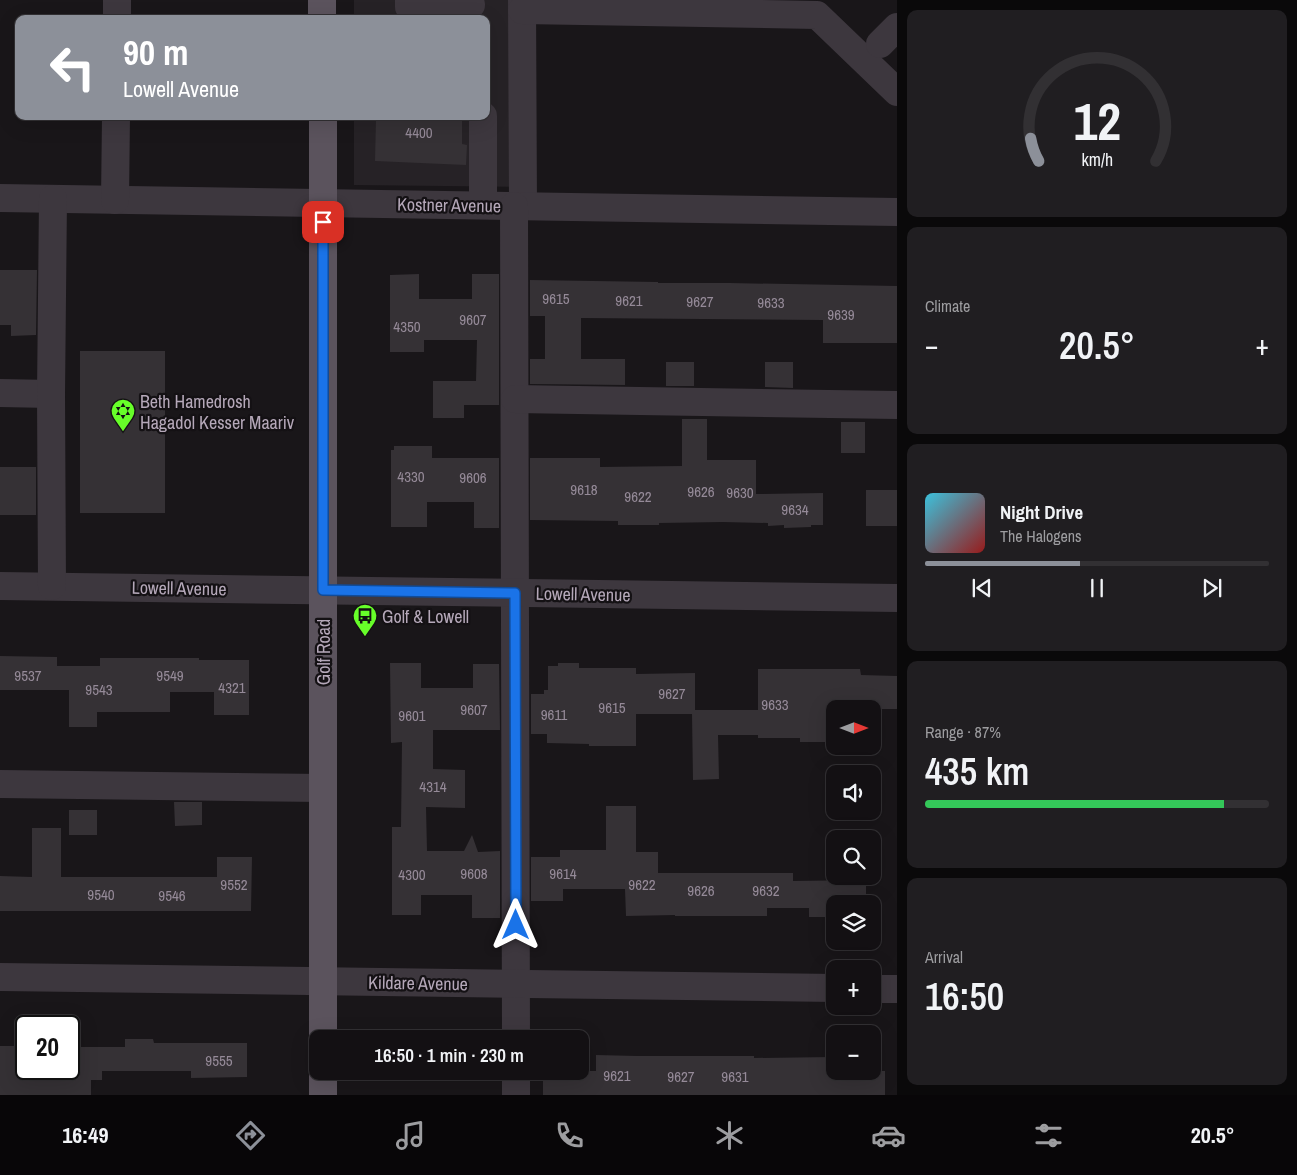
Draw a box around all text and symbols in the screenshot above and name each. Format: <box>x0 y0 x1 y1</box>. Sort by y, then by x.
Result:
text: 90 m <box>123 29 188 76</box>
icon: left <box>40 35 105 100</box>
text: Lowell Avenue <box>123 74 239 104</box>
text: 12 <box>1073 86 1121 156</box>
house number: 4400 <box>405 122 433 143</box>
text: km/h <box>1081 148 1113 172</box>
street label: Kostner Avenue <box>397 192 501 218</box>
pin <box>302 201 344 243</box>
icon: arrive <box>309 208 337 236</box>
house number: 9615 <box>542 288 570 309</box>
house number: 9621 <box>615 290 643 311</box>
house number: 9627 <box>686 291 714 312</box>
house number: 9633 <box>757 292 785 313</box>
text: Climate <box>925 295 970 317</box>
house number: 9639 <box>827 304 855 325</box>
house number: 9607 <box>459 309 487 330</box>
house number: 4350 <box>393 316 421 337</box>
text: 20.5° <box>1059 320 1135 371</box>
text: − <box>925 326 938 364</box>
text: + <box>1256 326 1269 364</box>
place label: Beth Hamedrosh Hagadol Kesser Maariv <box>140 389 295 435</box>
synagogue icon: Beth Hamedrosh Hagadol Kesser Maariv <box>110 398 136 432</box>
house number: 4330 <box>397 466 425 487</box>
house number: 9606 <box>459 467 487 488</box>
house number: 9618 <box>570 479 598 500</box>
house number: 9626 <box>687 481 715 502</box>
house number: 9630 <box>726 482 754 503</box>
house number: 9622 <box>624 486 652 507</box>
house number: 9634 <box>781 499 809 520</box>
text: Night Drive <box>1000 499 1083 525</box>
text: The Halogens <box>1000 525 1082 547</box>
icon: previous <box>968 574 996 602</box>
icon: pause <box>1083 574 1111 602</box>
icon: next <box>1198 574 1226 602</box>
street label: Lowell Avenue <box>131 575 227 601</box>
street label: Lowell Avenue <box>535 581 631 607</box>
bus stop icon: Golf & Lowell <box>352 603 378 637</box>
place label: Golf & Lowell <box>382 604 469 629</box>
street label: Golf Road <box>311 619 336 685</box>
house number: 9537 <box>14 665 42 686</box>
house number: 9549 <box>156 665 184 686</box>
house number: 4321 <box>218 677 246 698</box>
house number: 9543 <box>85 679 113 700</box>
house number: 9627 <box>658 683 686 704</box>
house number: 9633 <box>761 694 789 715</box>
house number: 9615 <box>598 697 626 718</box>
house number: 9607 <box>460 699 488 720</box>
north arrow <box>826 700 881 755</box>
map controls <box>826 700 881 1080</box>
house number: 9611 <box>541 704 567 725</box>
house number: 9601 <box>398 705 426 726</box>
text: Range · 87% <box>925 721 1001 743</box>
text: 435 km <box>925 746 1029 797</box>
button: sound <box>826 765 881 820</box>
house number: 4314 <box>419 776 447 797</box>
button: search <box>826 830 881 885</box>
house number: 9608 <box>460 863 488 884</box>
house number: 9614 <box>549 863 577 884</box>
house number: 4300 <box>398 864 426 885</box>
house number: 9552 <box>220 874 248 895</box>
house number: 9622 <box>628 874 656 895</box>
house number: 9626 <box>687 880 715 901</box>
house number: 9632 <box>752 880 780 901</box>
house number: 9540 <box>87 884 115 905</box>
house number: 9546 <box>158 885 186 906</box>
button: layers <box>826 895 881 950</box>
position arrow <box>489 898 541 950</box>
text: Arrival <box>925 946 963 968</box>
button: + <box>826 960 881 1015</box>
street label: Kildare Avenue <box>368 970 468 996</box>
text: 16:50 <box>925 971 1004 1022</box>
speed limit sign: 20 <box>15 1015 80 1080</box>
button: − <box>826 1025 881 1080</box>
text: 16:50 · 1 min · 230 m <box>374 1042 524 1068</box>
house number: 9555 <box>205 1050 233 1071</box>
house number: 9621 <box>603 1065 631 1086</box>
house number: 9627 <box>667 1066 695 1087</box>
house number: 9631 <box>721 1066 749 1087</box>
icon: directions <box>233 1118 268 1153</box>
icon: music <box>393 1118 428 1153</box>
icon: phone <box>552 1118 587 1153</box>
icon: climate <box>712 1118 747 1153</box>
icon: car <box>871 1118 906 1153</box>
icon: filters <box>1031 1118 1066 1153</box>
text: 16:49 <box>62 1120 108 1150</box>
text: 20.5° <box>1191 1120 1235 1150</box>

